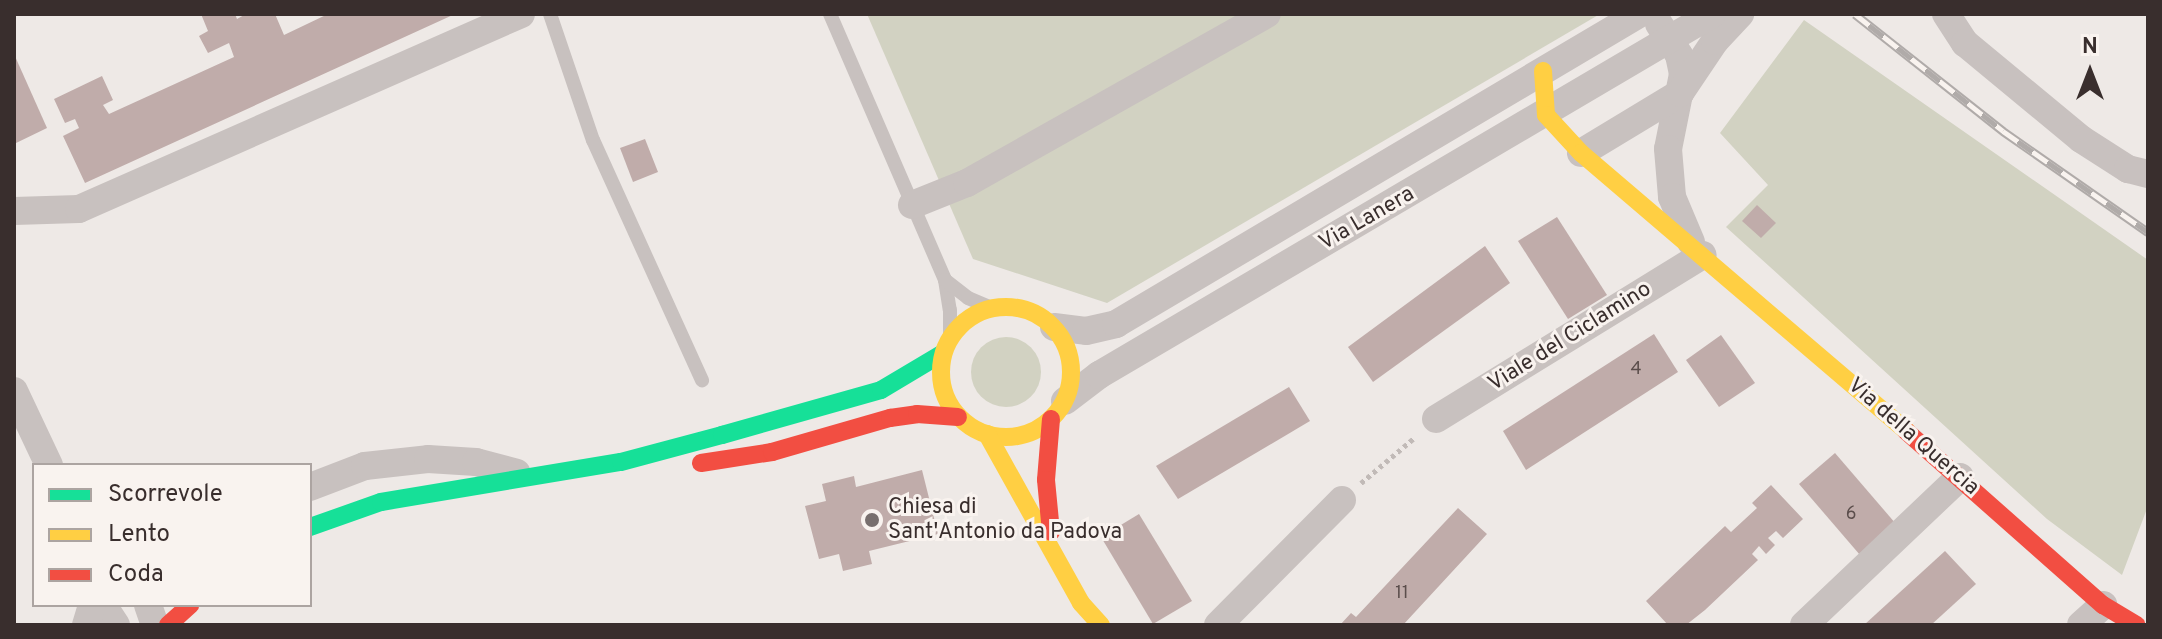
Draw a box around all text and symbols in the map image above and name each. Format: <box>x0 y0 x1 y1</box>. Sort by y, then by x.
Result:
north arrow <box>2050 32 2130 112</box>
text: N <box>2082 34 2098 61</box>
street label: Via Lanera <box>1315 181 1419 257</box>
street label: Viale del Ciclamino <box>1484 276 1656 398</box>
house number: 4 <box>1630 359 1642 381</box>
street label: Via della Quercia <box>1842 373 1984 501</box>
legend <box>32 463 312 607</box>
text: Scorrevole <box>108 480 223 510</box>
place label: Chiesa di Sant'Antonio da Padova <box>888 494 1122 546</box>
house number: 6 <box>1846 504 1856 526</box>
marker: Chiesa di Sant'Antonio da Padova <box>863 511 881 529</box>
text: Lento <box>108 520 170 550</box>
text: Coda <box>108 560 164 590</box>
house number: 11 <box>1395 583 1409 605</box>

